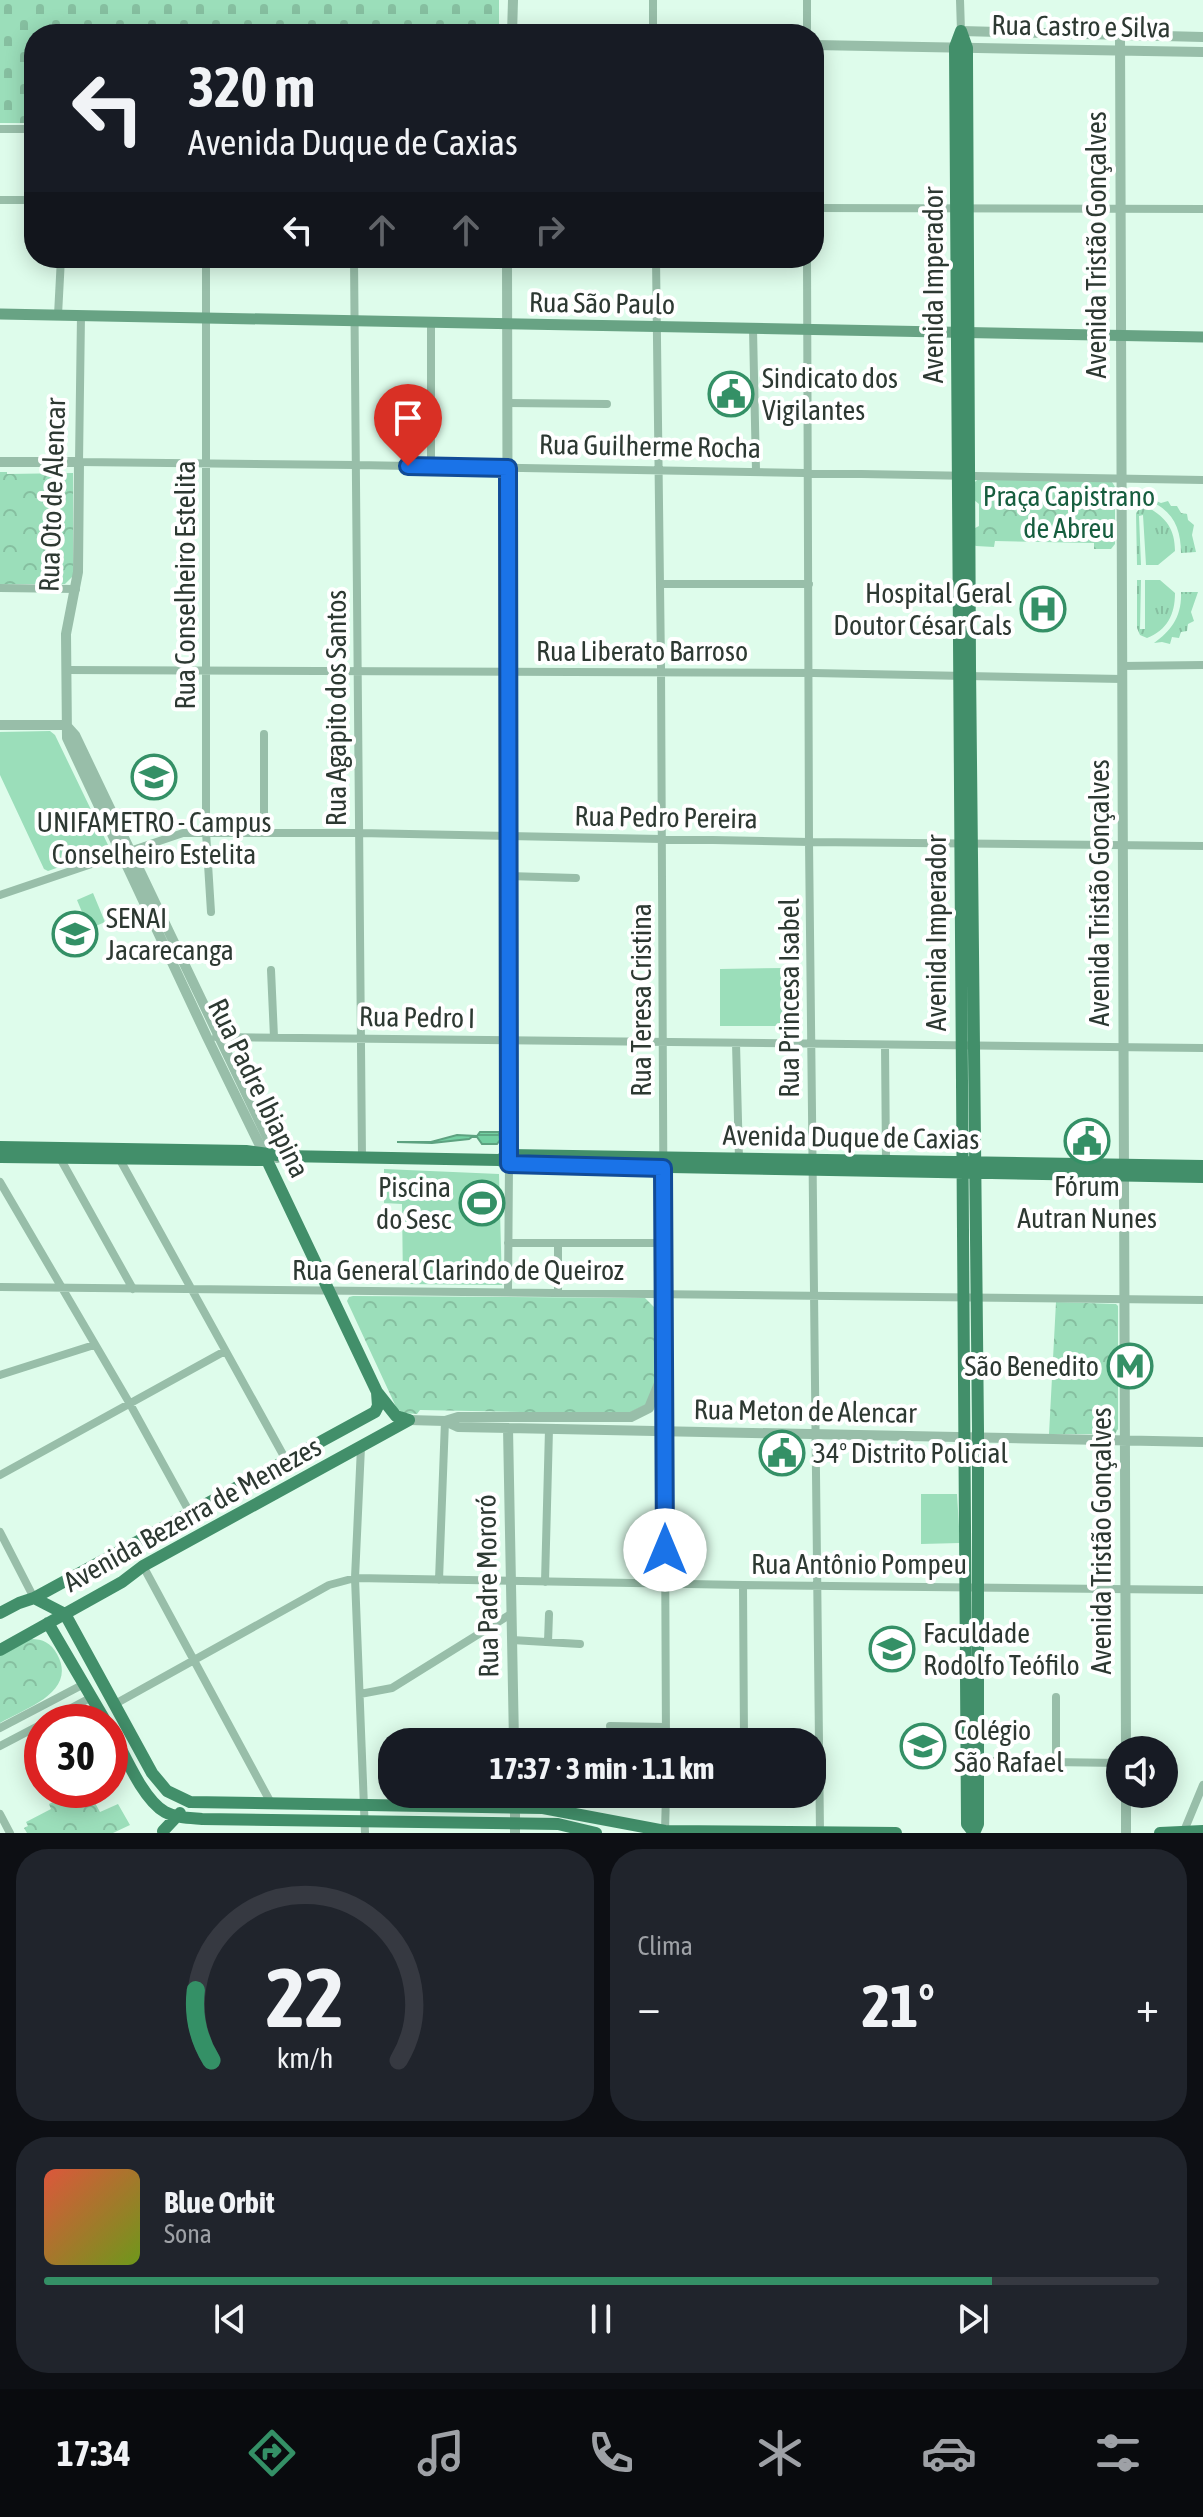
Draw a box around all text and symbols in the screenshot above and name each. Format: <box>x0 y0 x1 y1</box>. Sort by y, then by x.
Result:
street label: Rua Castro e Silva <box>991 8 1171 44</box>
text: 320 m <box>188 55 315 119</box>
icon: left <box>56 56 160 160</box>
street label: Avenida Tristão Gonçalves <box>1080 111 1112 379</box>
text: Avenida Duque de Caxias <box>188 121 518 163</box>
street label: Avenida Imperador <box>917 186 949 383</box>
icon: left <box>276 208 320 252</box>
icon: ahead <box>360 208 404 252</box>
icon: ahead <box>444 208 488 252</box>
icon: right <box>528 208 572 252</box>
street label: Rua São Paulo <box>529 286 675 320</box>
place label: Sindicato dos Vigilantes <box>762 362 898 426</box>
public building icon: Sindicato dos Vigilantes <box>707 370 755 418</box>
pin <box>374 384 442 466</box>
icon: arrive <box>386 396 430 440</box>
street label: Rua Oto de Alencar <box>33 397 71 593</box>
street label: Rua Guilherme Rocha <box>539 428 761 464</box>
street label: Rua Conselheiro Estelita <box>169 461 201 709</box>
park label: Praça Capistrano de Abreu <box>983 480 1155 544</box>
place label: Hospital Geral Doutor César Cals <box>833 577 1013 641</box>
hospital icon: Hospital Geral Doutor César Cals <box>1019 585 1067 633</box>
street label: Rua Agapito dos Santos <box>320 590 352 826</box>
street label: Rua Liberato Barroso <box>536 635 748 667</box>
school or university icon: UNIFAMETRO - Campus Conselheiro Estelita <box>130 753 178 801</box>
street label: Avenida Tristão Gonçalves <box>1083 759 1115 1027</box>
street label: Rua Pedro Pereira <box>574 799 758 835</box>
place label: UNIFAMETRO - Campus Conselheiro Estelita <box>37 806 271 870</box>
street label: Avenida Imperador <box>920 834 952 1031</box>
street label: Rua Princesa Isabel <box>773 898 805 1098</box>
place label: SENAI Jacarecanga <box>106 902 234 966</box>
street label: Rua Teresa Cristina <box>625 903 657 1097</box>
school or university icon: SENAI Jacarecanga <box>51 910 99 958</box>
street label: Rua Padre Ibiapina <box>202 993 316 1183</box>
street label: Rua Pedro I <box>359 1000 475 1034</box>
public building icon: Fórum Autran Nunes <box>1063 1117 1111 1165</box>
street label: Avenida Duque de Caxias <box>722 1119 980 1155</box>
place label: Fórum Autran Nunes <box>1017 1170 1157 1234</box>
place label: Piscina do Sesc <box>376 1171 452 1235</box>
sports icon: Piscina do Sesc <box>458 1179 506 1227</box>
street label: Rua General Clarindo de Queiroz <box>292 1254 624 1286</box>
metro station icon: São Benedito <box>1106 1342 1154 1390</box>
place label: São Benedito <box>964 1350 1099 1382</box>
street label: Rua Meton de Alencar <box>693 1393 917 1429</box>
street label: Avenida Tristão Gonçalves <box>1085 1407 1117 1675</box>
public building icon: 34º Distrito Policial <box>758 1429 806 1477</box>
street label: Avenida Bezerra de Menezes <box>58 1430 326 1598</box>
place label: 34º Distrito Policial <box>813 1437 1009 1469</box>
street label: Rua Padre Mororó <box>469 1494 505 1678</box>
position arrow <box>623 1508 707 1592</box>
street label: Rua Antônio Pompeu <box>751 1548 967 1580</box>
place label: Faculdade Rodolfo Teófilo <box>923 1617 1080 1681</box>
school or university icon: Faculdade Rodolfo Teófilo <box>868 1625 916 1673</box>
speed limit sign: 30 <box>24 1704 128 1808</box>
place label: Colégio São Rafael <box>954 1714 1064 1778</box>
school or university icon: Colégio São Rafael <box>899 1722 947 1770</box>
map controls <box>1106 1736 1178 1808</box>
button: sound <box>1106 1736 1178 1808</box>
text: 17:37 · 3 min · 1.1 km <box>490 1751 714 1785</box>
text: Clima <box>638 1931 693 1961</box>
text: 22 <box>266 1949 344 2045</box>
text: 21° <box>862 1971 935 2040</box>
text: − <box>638 1981 660 2031</box>
text: + <box>1136 1981 1159 2031</box>
text: km/h <box>276 2041 333 2074</box>
text: Blue Orbit <box>164 2185 275 2219</box>
text: Sona <box>164 2219 212 2249</box>
icon: previous <box>208 2297 252 2341</box>
icon: pause <box>579 2297 623 2341</box>
icon: next <box>951 2297 995 2341</box>
icon: directions <box>244 2425 300 2481</box>
icon: music <box>413 2425 469 2481</box>
icon: phone <box>583 2425 639 2481</box>
icon: climate <box>752 2425 808 2481</box>
icon: car <box>921 2425 977 2481</box>
icon: filters <box>1090 2425 1146 2481</box>
text: 17:34 <box>57 2432 131 2474</box>

